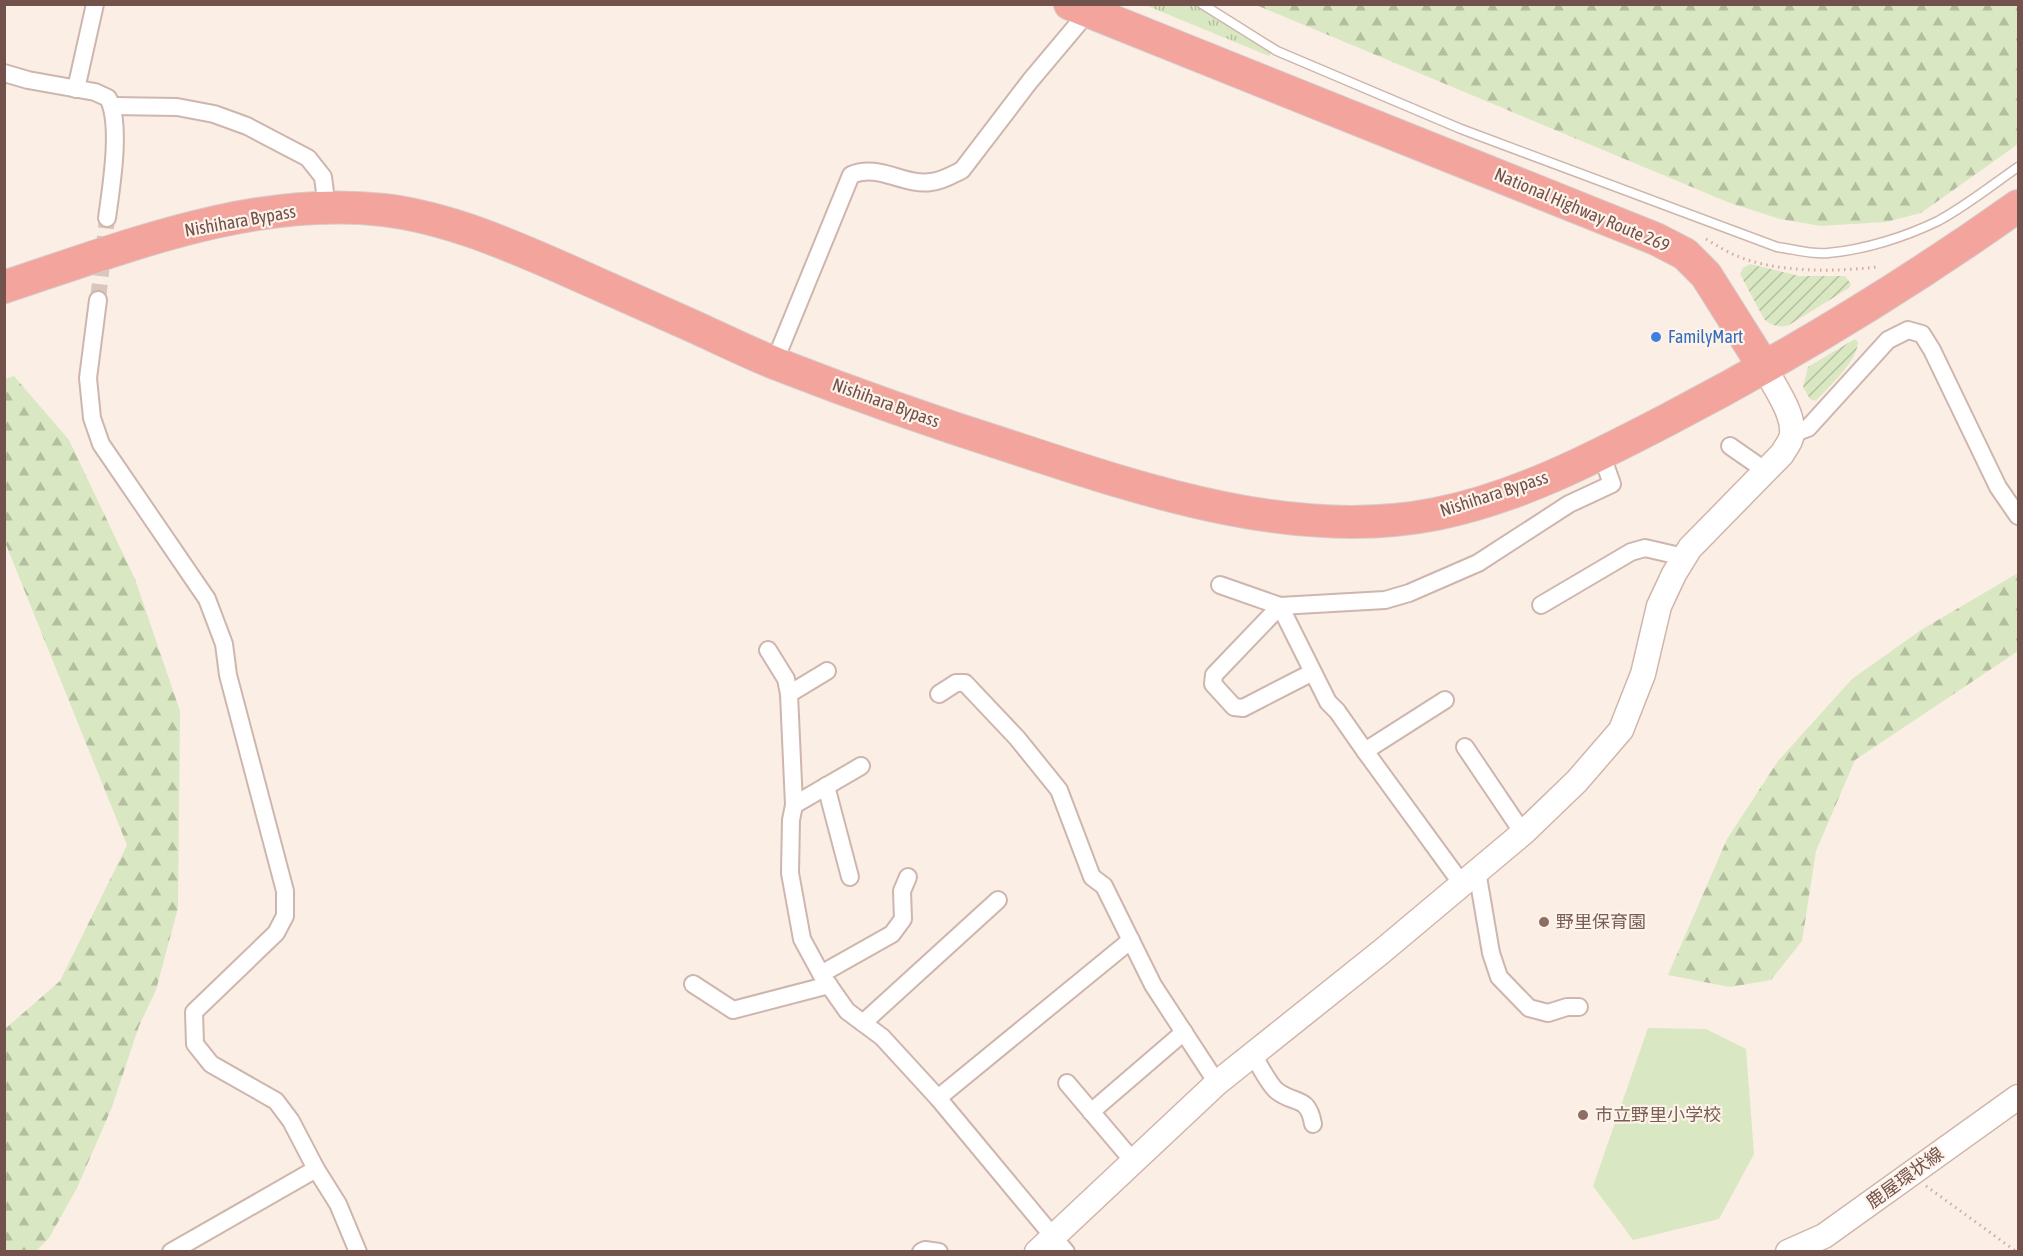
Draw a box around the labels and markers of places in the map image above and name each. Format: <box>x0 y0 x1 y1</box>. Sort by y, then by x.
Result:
place label: FamilyMart <box>1668 326 1743 347</box>
marker: FamilyMart <box>1649 330 1663 344</box>
place label: 野里保育園 <box>1556 911 1646 932</box>
marker: 野里保育園 <box>1537 915 1551 929</box>
place label: 市立野里小学校 <box>1595 1104 1721 1125</box>
marker: 市立野里小学校 <box>1576 1108 1590 1122</box>

